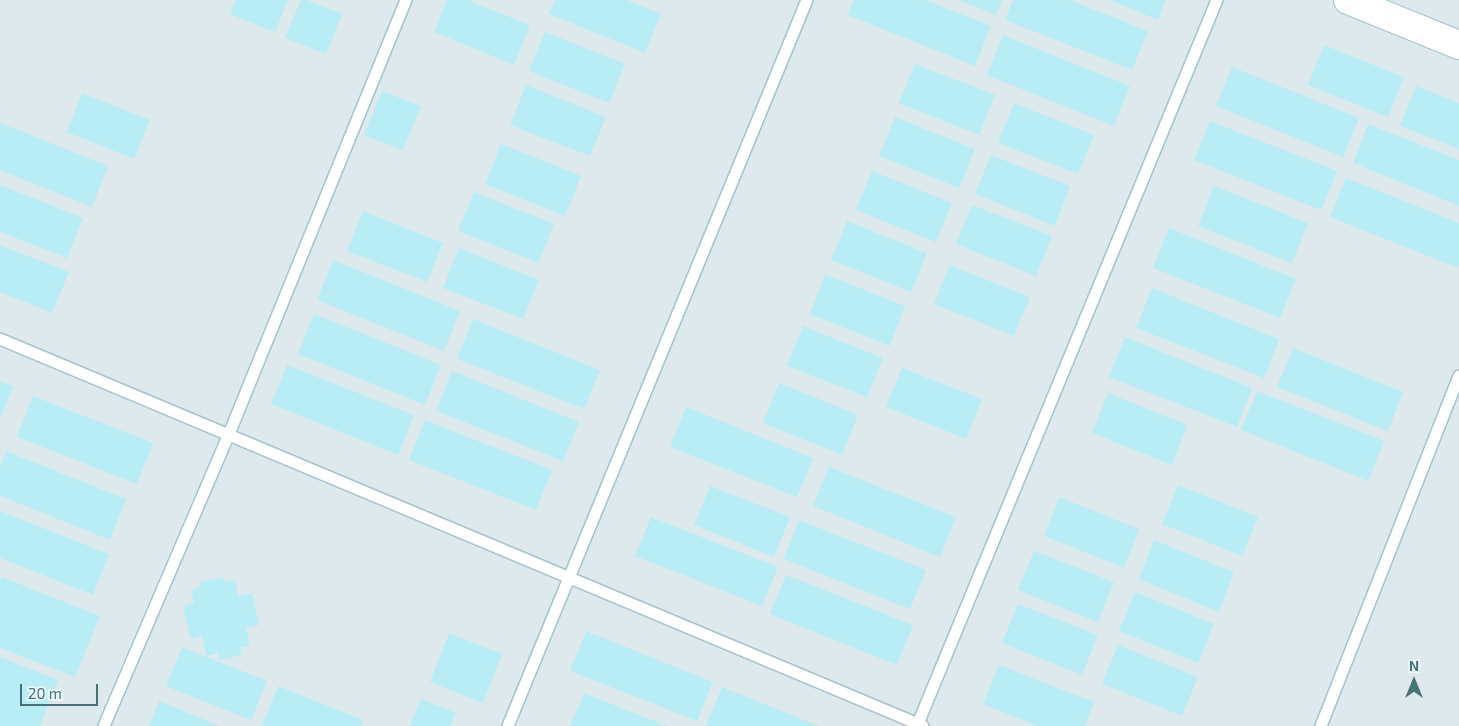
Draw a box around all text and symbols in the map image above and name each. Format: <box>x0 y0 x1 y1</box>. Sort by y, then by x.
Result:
north arrow <box>1389 656 1439 706</box>
text: N <box>1409 657 1419 674</box>
scale bar <box>22 674 100 706</box>
text: 20 m <box>28 684 62 702</box>

